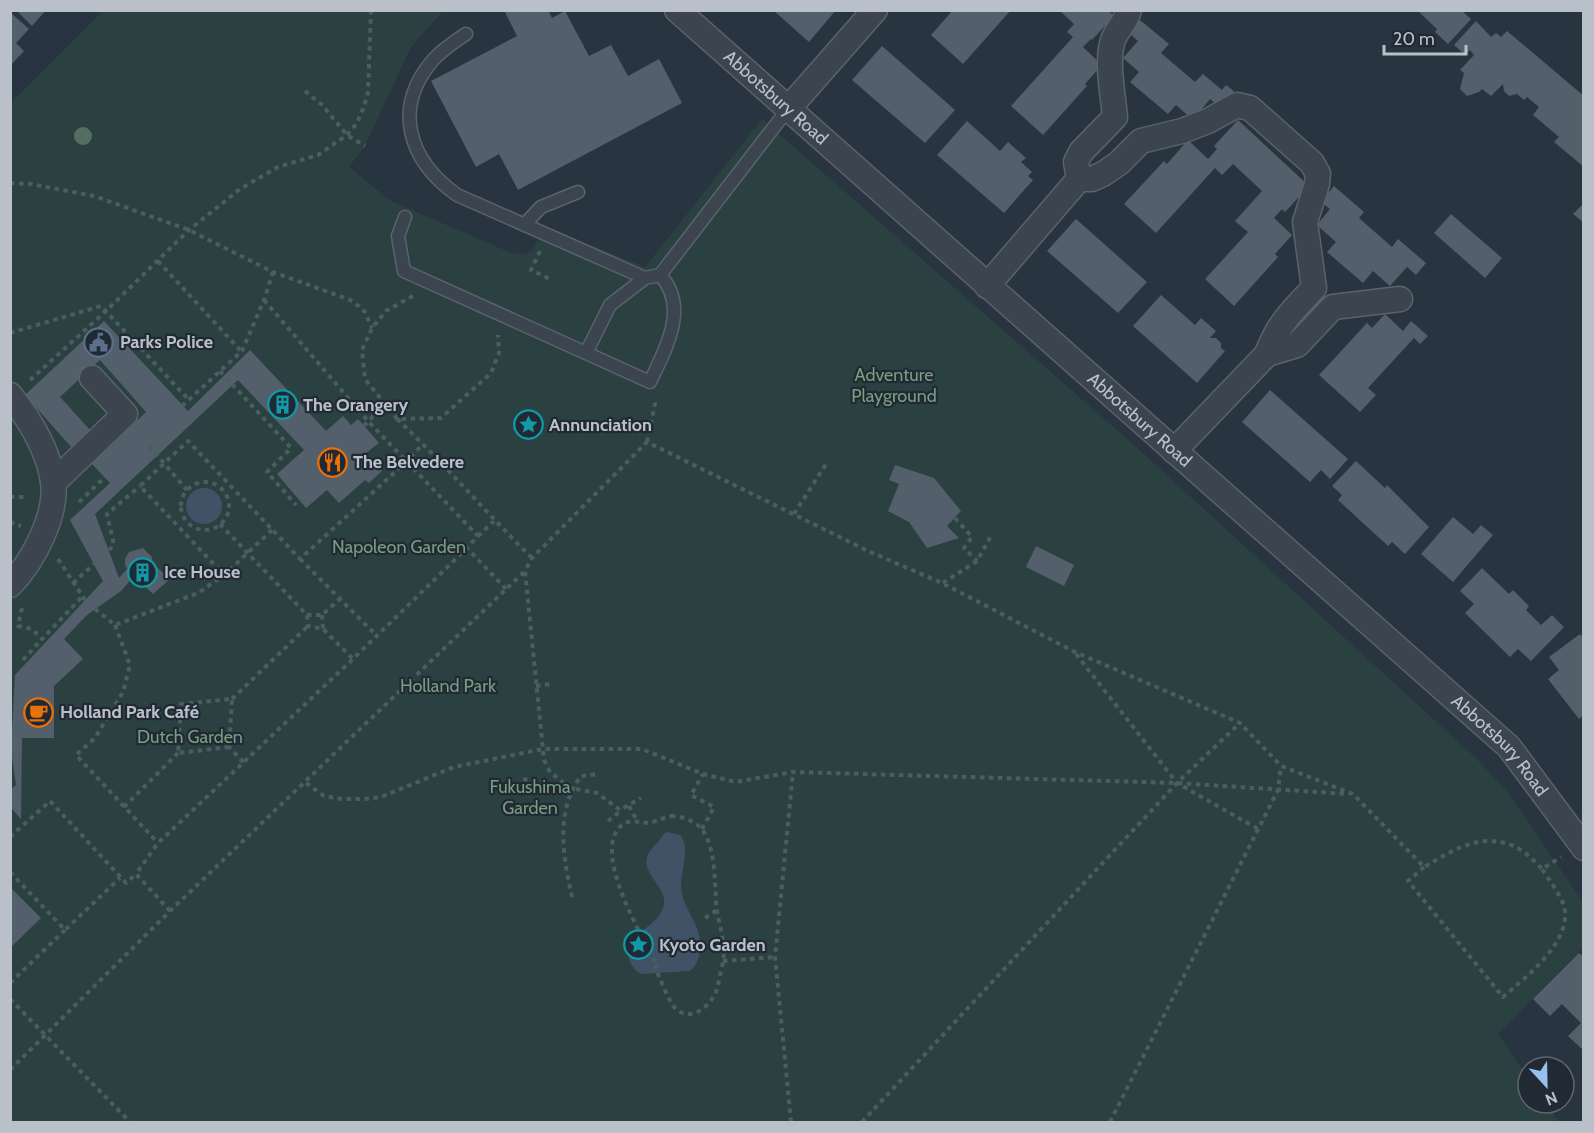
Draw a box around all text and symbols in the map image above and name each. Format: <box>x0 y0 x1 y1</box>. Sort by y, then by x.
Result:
scale bar <box>1384 18 1466 56</box>
text: 20 m <box>1393 28 1435 50</box>
street label: Abbotsbury Road <box>719 46 832 149</box>
public building icon: Parks Police <box>83 326 115 358</box>
place label: Parks Police <box>120 331 213 353</box>
park label: Adventure Playground <box>851 364 937 407</box>
street label: Abbotsbury Road <box>1083 368 1196 472</box>
building icon: The Orangery <box>266 389 298 421</box>
place label: The Orangery <box>303 394 409 416</box>
place icon: Annunciation <box>512 409 544 441</box>
place label: Annunciation <box>549 414 652 436</box>
restaurant icon: The Belvedere <box>316 446 348 478</box>
place label: The Belvedere <box>353 451 464 473</box>
park label: Napoleon Garden <box>332 536 466 558</box>
building icon: Ice House <box>127 556 159 588</box>
place label: Ice House <box>164 561 240 583</box>
park label: Holland Park <box>400 675 497 697</box>
street label: Abbotsbury Road <box>1447 690 1553 800</box>
cafe icon: Holland Park Café <box>23 696 55 728</box>
place label: Holland Park Café <box>60 701 199 723</box>
park label: Dutch Garden <box>137 726 243 748</box>
park label: Fukushima Garden <box>489 776 571 819</box>
place icon: Kyoto Garden <box>622 929 654 961</box>
place label: Kyoto Garden <box>659 934 766 956</box>
north arrow <box>1516 1055 1576 1115</box>
text: N <box>1543 1088 1560 1109</box>

